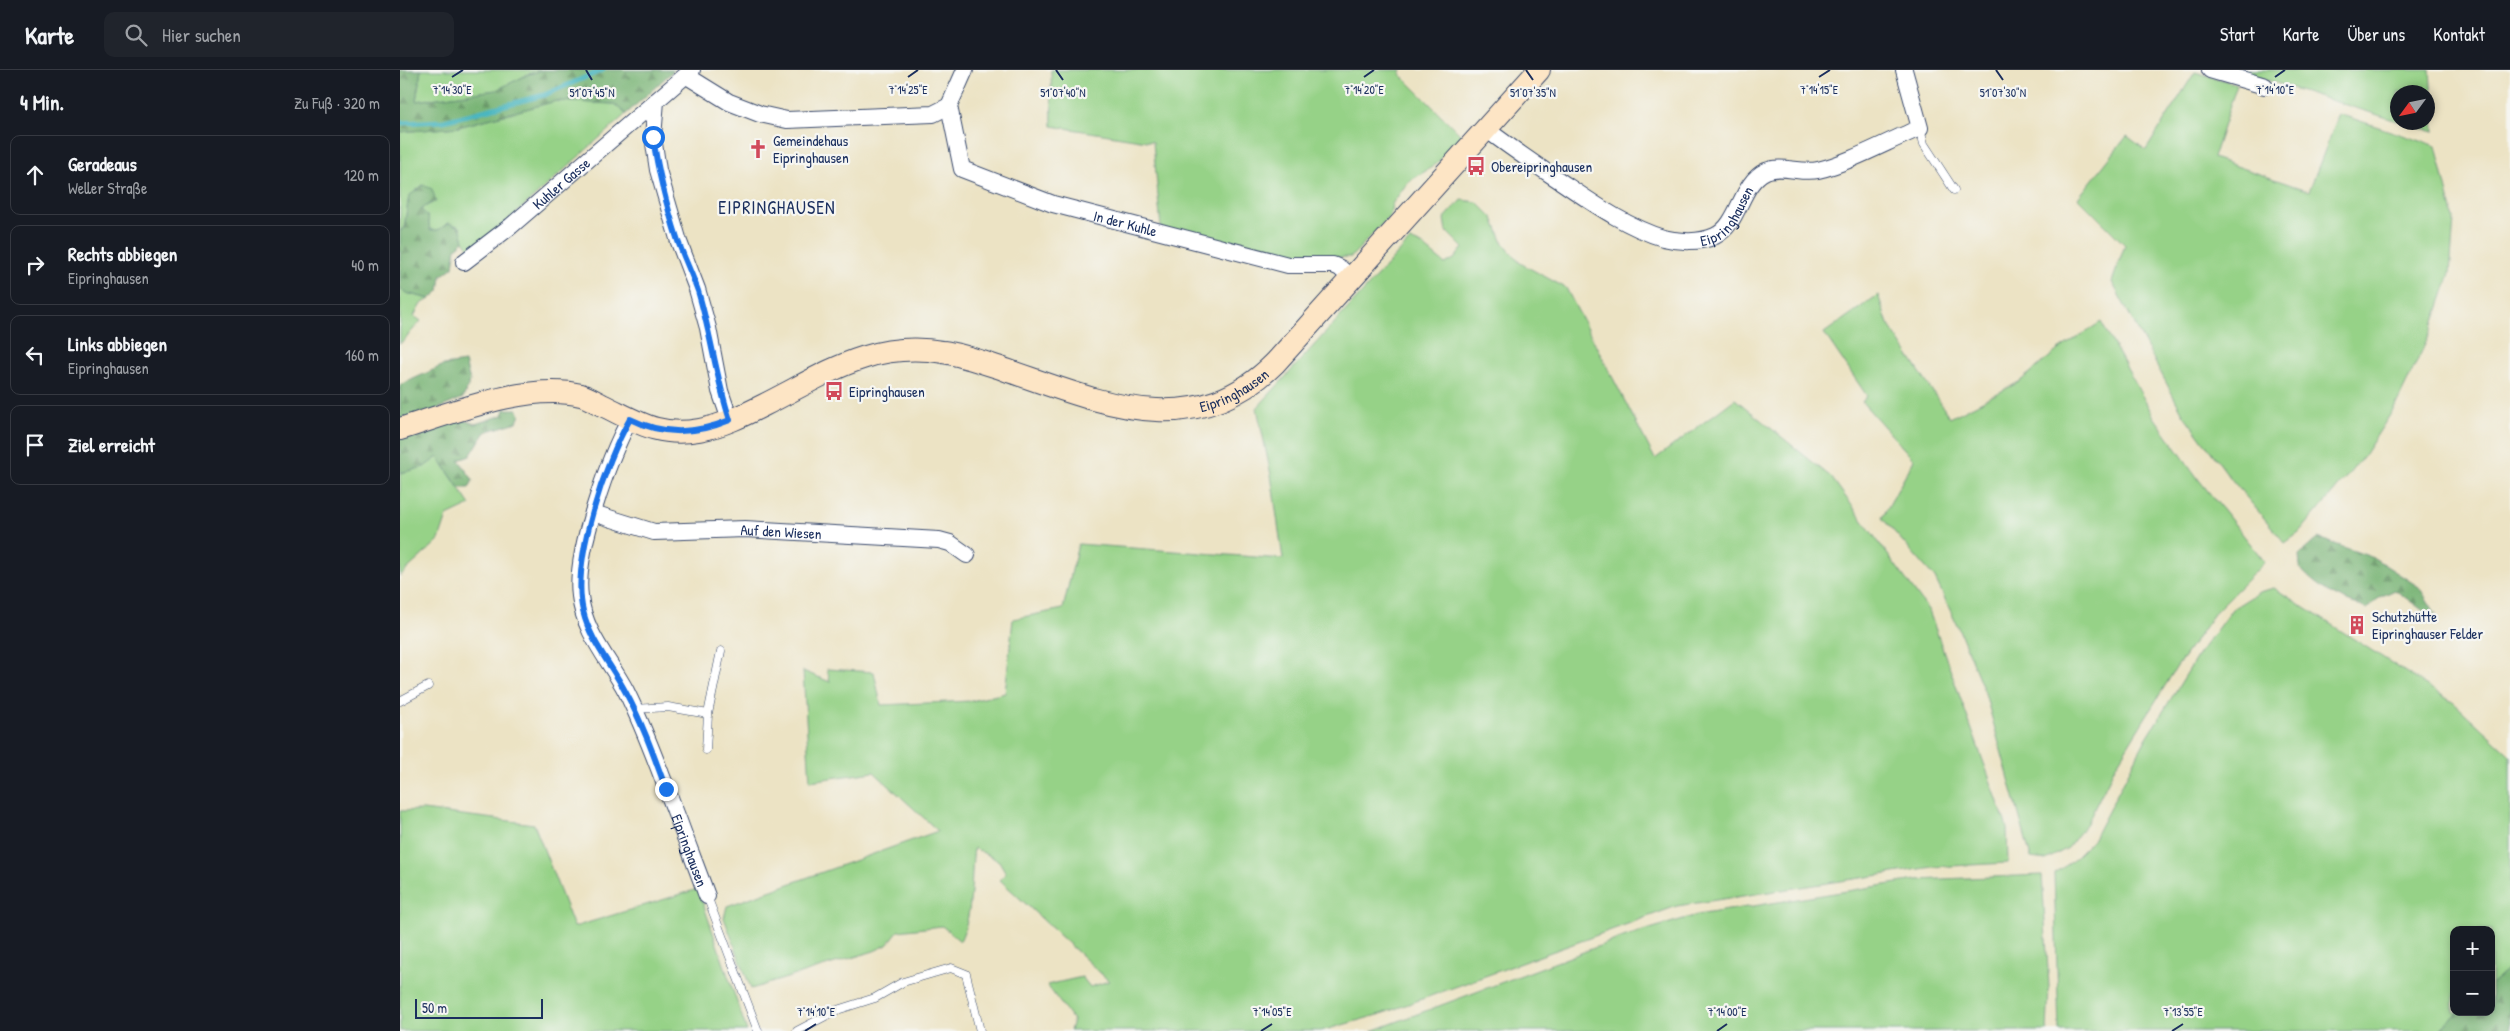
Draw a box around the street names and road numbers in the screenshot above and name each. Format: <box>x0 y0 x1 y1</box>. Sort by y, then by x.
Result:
street label: Kuhler Gasse <box>527 152 594 214</box>
street label: Eipringhausen <box>1698 182 1758 251</box>
street label: In der Kuhle <box>1091 204 1159 241</box>
street label: Eipringhausen <box>1197 363 1273 417</box>
street label: Auf den Wiesen <box>740 518 822 544</box>
street label: Eipringhausen <box>667 811 713 890</box>

